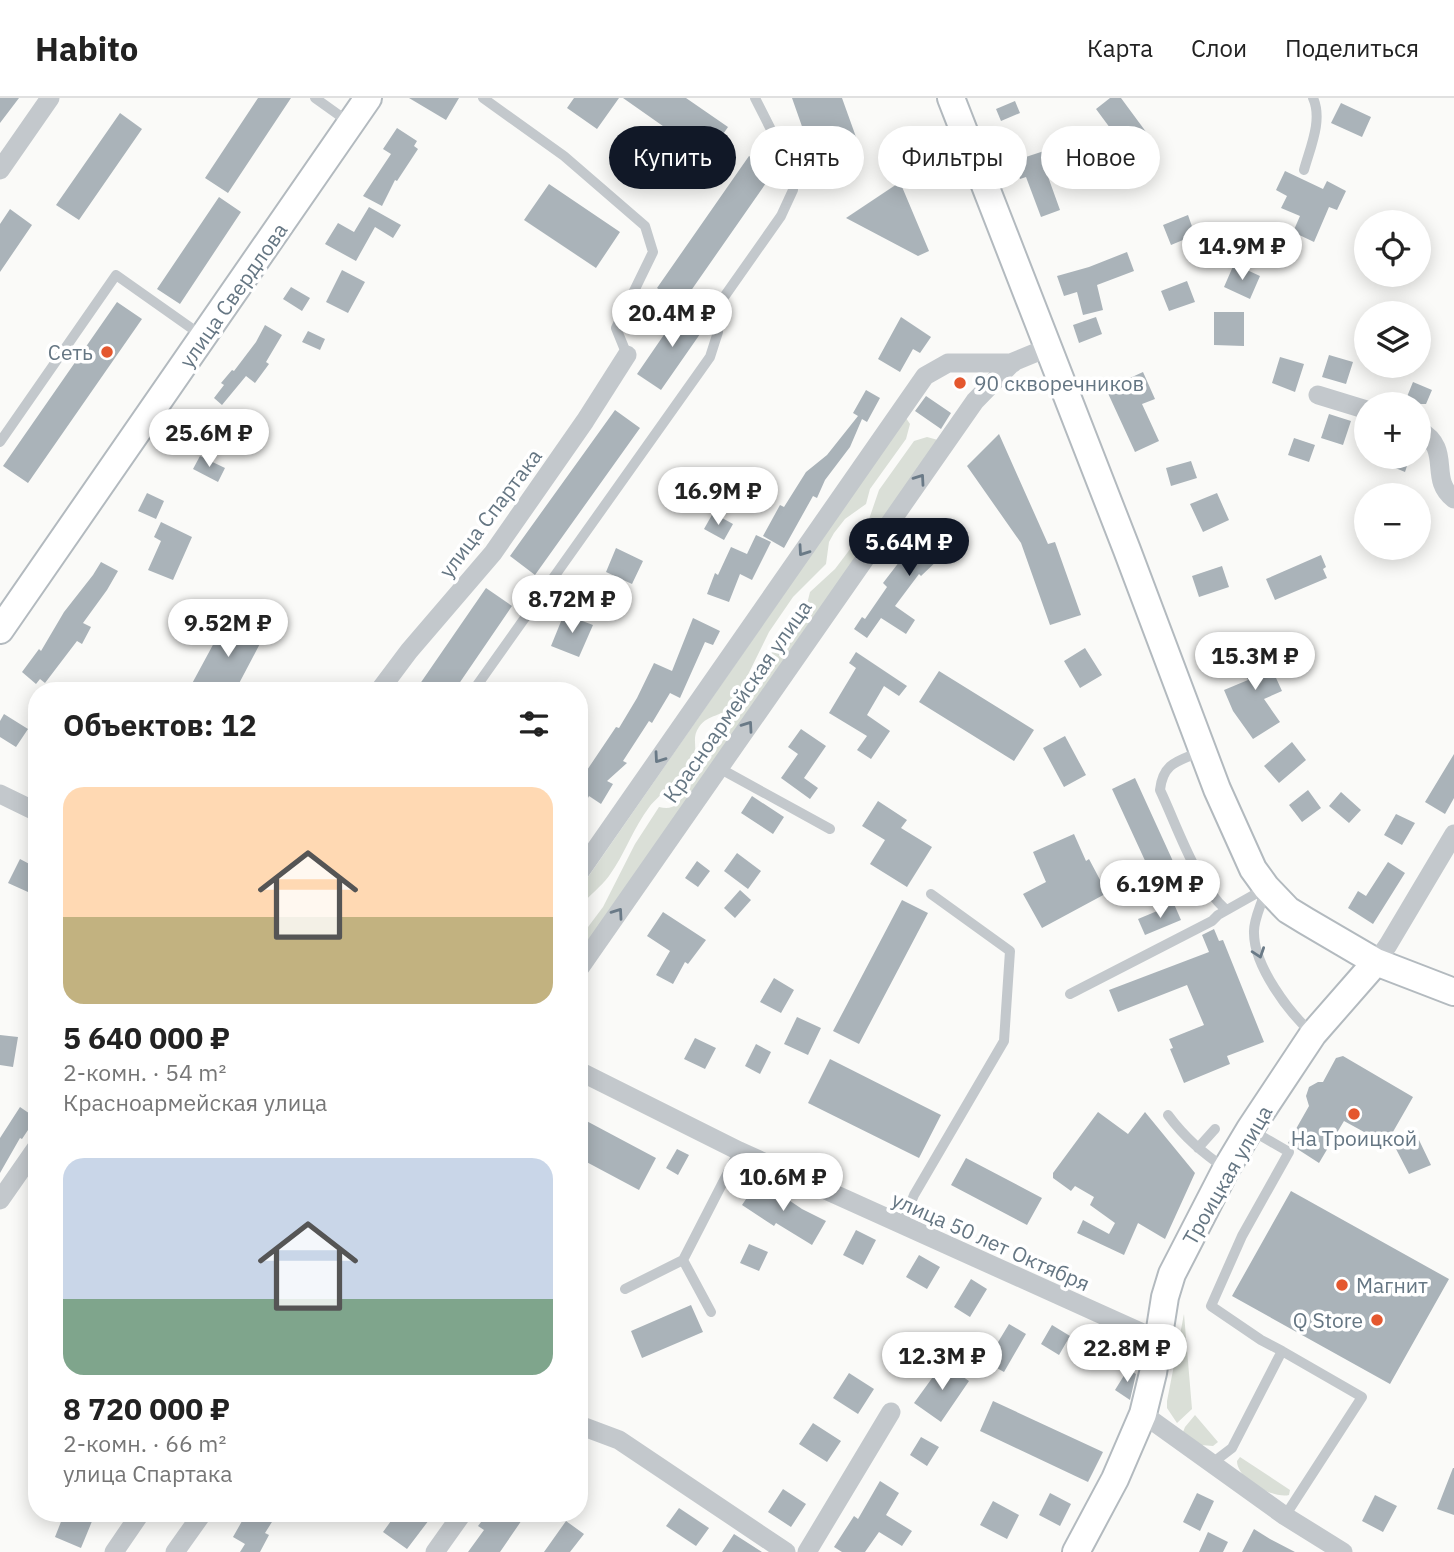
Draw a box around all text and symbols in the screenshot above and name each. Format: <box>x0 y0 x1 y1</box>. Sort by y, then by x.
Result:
text: Habito <box>35 27 138 70</box>
text: Карта <box>1087 32 1153 64</box>
text: Слои <box>1191 32 1247 64</box>
text: Поделиться <box>1285 32 1419 64</box>
chip: Купить <box>609 126 736 189</box>
chip: Снять <box>750 126 864 189</box>
chip: Фильтры <box>878 126 1027 189</box>
chip: Новое <box>1041 126 1160 189</box>
map controls <box>1354 210 1431 560</box>
button: locate <box>1354 210 1431 287</box>
street label: улица Свердлова <box>173 217 293 373</box>
pin: 14.9M ₽ <box>1177 222 1307 282</box>
text: 14.9M ₽ <box>1198 230 1286 260</box>
pin: 20.4M ₽ <box>607 289 737 349</box>
text: 20.4M ₽ <box>628 297 716 327</box>
button: layers <box>1354 301 1431 378</box>
place label: Сеть <box>48 338 93 366</box>
marker: Сеть <box>99 344 115 360</box>
place label: 90 скворечников <box>974 369 1144 397</box>
marker: 90 скворечников <box>952 375 968 391</box>
button: + <box>1354 392 1431 469</box>
pin: 25.6M ₽ <box>144 410 274 469</box>
text: 25.6M ₽ <box>165 417 253 447</box>
street label: улица Спартака <box>432 443 548 583</box>
pin: 16.9M ₽ <box>653 468 783 527</box>
one-way arrow <box>912 474 924 487</box>
text: 16.9M ₽ <box>674 475 762 505</box>
button: − <box>1354 483 1431 560</box>
pin: 5.64M ₽ <box>844 518 974 578</box>
text: 5.64M ₽ <box>865 526 953 556</box>
one-way arrow <box>799 543 811 556</box>
pin: 8.72M ₽ <box>507 575 637 635</box>
text: 8.72M ₽ <box>528 583 616 613</box>
street label: Красноармейская улица <box>656 594 818 808</box>
pin: 9.52M ₽ <box>163 600 293 659</box>
text: 9.52M ₽ <box>184 607 272 637</box>
pin: 15.3M ₽ <box>1190 632 1320 692</box>
text: 15.3M ₽ <box>1211 640 1299 670</box>
text: Объектов: 12 <box>63 705 257 744</box>
icon: filters <box>515 705 553 743</box>
one-way arrow <box>740 721 752 734</box>
one-way arrow <box>655 750 667 763</box>
icon: home <box>245 832 371 958</box>
pin: 6.19M ₽ <box>1095 860 1225 920</box>
text: 6.19M ₽ <box>1116 868 1204 898</box>
one-way arrow <box>610 908 622 921</box>
one-way arrow <box>1251 946 1266 958</box>
text: 5 640 000 ₽ <box>63 1018 230 1057</box>
text: 2-комн. · 54 m² <box>63 1057 226 1087</box>
text: Красноармейская улица <box>63 1087 327 1117</box>
street label: Троицкая улица <box>1176 1100 1278 1250</box>
marker: На Троицкой <box>1346 1106 1362 1122</box>
place label: На Троицкой <box>1291 1124 1417 1152</box>
pin: 10.6M ₽ <box>718 1154 848 1213</box>
text: 10.6M ₽ <box>739 1161 827 1191</box>
street label: улица 50 лет Октября <box>888 1185 1094 1297</box>
icon: home <box>245 1203 371 1329</box>
place label: Магнит <box>1356 1271 1428 1299</box>
marker: Магнит <box>1334 1277 1350 1293</box>
place label: Q Store <box>1293 1306 1363 1334</box>
marker: Q Store <box>1369 1312 1385 1328</box>
pin: 22.8M ₽ <box>1062 1324 1192 1384</box>
pin: 12.3M ₽ <box>877 1332 1007 1392</box>
text: 22.8M ₽ <box>1083 1332 1171 1362</box>
text: 12.3M ₽ <box>898 1340 986 1370</box>
text: 8 720 000 ₽ <box>63 1389 230 1428</box>
text: 2-комн. · 66 m² <box>63 1428 226 1458</box>
text: улица Спартака <box>63 1458 233 1488</box>

